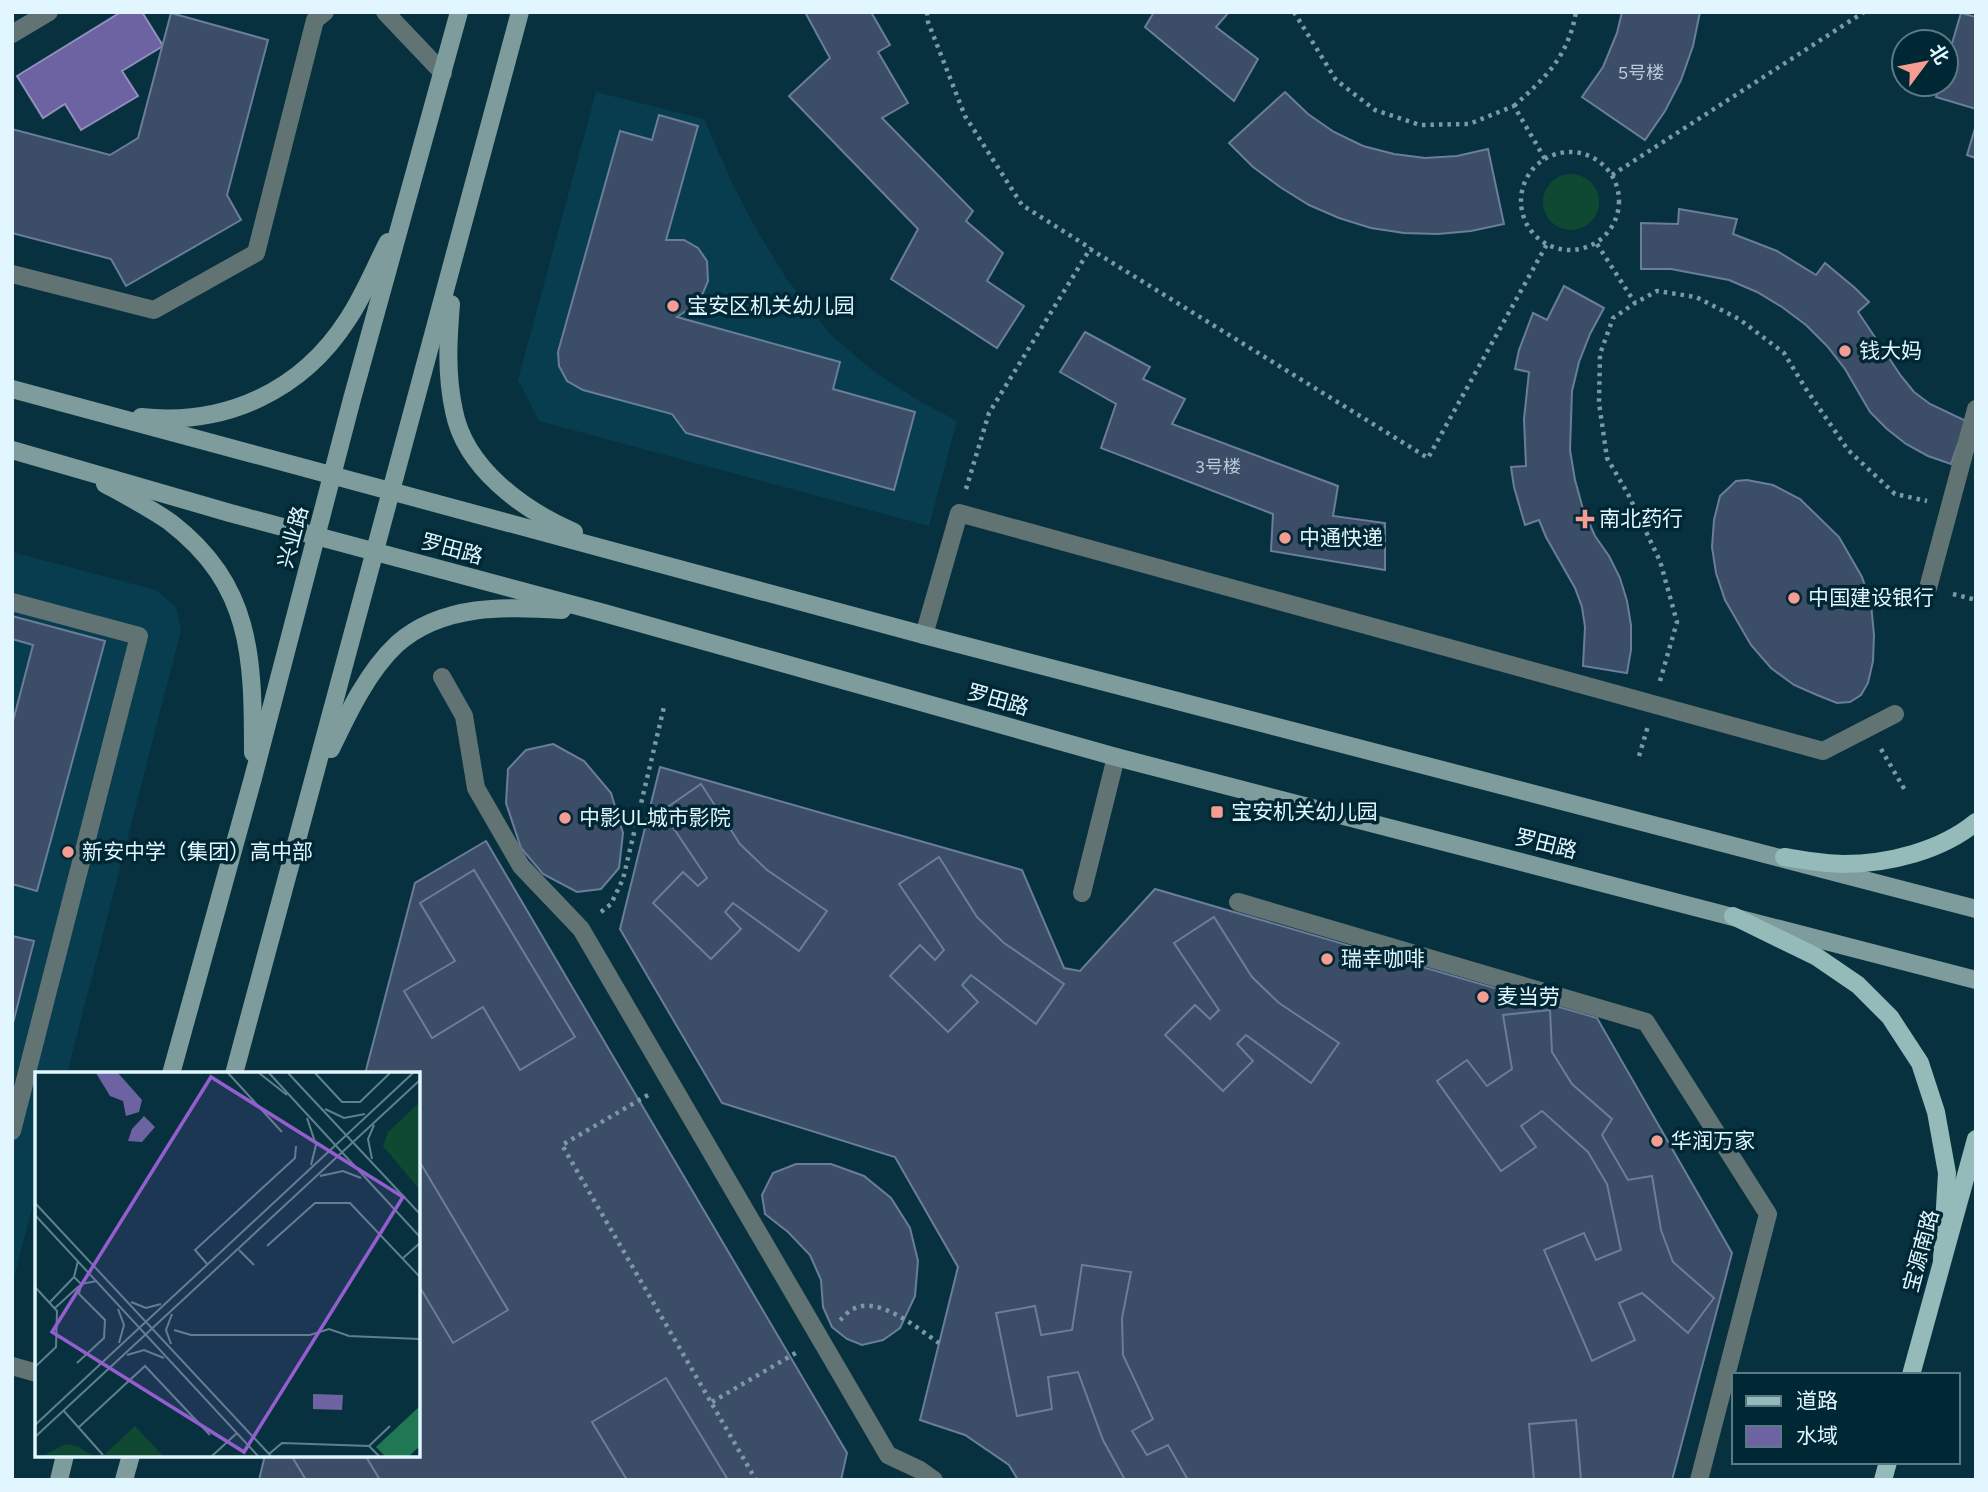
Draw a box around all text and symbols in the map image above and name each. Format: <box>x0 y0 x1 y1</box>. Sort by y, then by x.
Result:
north arrow <box>1890 28 1960 98</box>
text: 北 <box>1924 40 1954 68</box>
house number: 5号楼 <box>1618 62 1664 84</box>
place label: 宝安区机关幼儿园 <box>687 293 855 318</box>
marker: 宝安区机关幼儿园 <box>665 298 681 314</box>
place label: 钱大妈 <box>1859 338 1922 363</box>
marker: 钱大妈 <box>1837 343 1853 359</box>
house number: 3号楼 <box>1195 456 1241 478</box>
street label: 兴业路 <box>272 503 313 571</box>
place label: 南北药行 <box>1599 506 1683 531</box>
marker: 南北药行 <box>1577 511 1593 527</box>
place label: 中通快递 <box>1299 525 1383 550</box>
street label: 罗田路 <box>418 528 486 569</box>
marker: 中通快递 <box>1277 530 1293 546</box>
place label: 中国建设银行 <box>1808 585 1934 610</box>
marker: 中国建设银行 <box>1786 590 1802 606</box>
street label: 罗田路 <box>964 679 1032 720</box>
place label: 宝安机关幼儿园 <box>1231 799 1378 824</box>
marker: 宝安机关幼儿园 <box>1209 804 1225 820</box>
place label: 中影UL城市影院 <box>579 805 731 830</box>
marker: 中影UL城市影院 <box>557 810 573 826</box>
street label: 罗田路 <box>1513 824 1580 863</box>
place label: 新安中学（集团）高中部 <box>82 839 313 864</box>
marker: 新安中学（集团）高中部 <box>60 844 76 860</box>
place label: 瑞幸咖啡 <box>1341 946 1425 971</box>
marker: 瑞幸咖啡 <box>1319 951 1335 967</box>
place label: 麦当劳 <box>1497 984 1560 1009</box>
marker: 麦当劳 <box>1475 989 1491 1005</box>
inset map <box>35 1072 420 1457</box>
place label: 华润万家 <box>1671 1128 1755 1153</box>
marker: 华润万家 <box>1649 1133 1665 1149</box>
street label: 宝源南路 <box>1898 1207 1943 1295</box>
legend <box>1732 1373 1960 1464</box>
text: 道路 <box>1796 1388 1838 1413</box>
text: 水域 <box>1796 1423 1838 1448</box>

